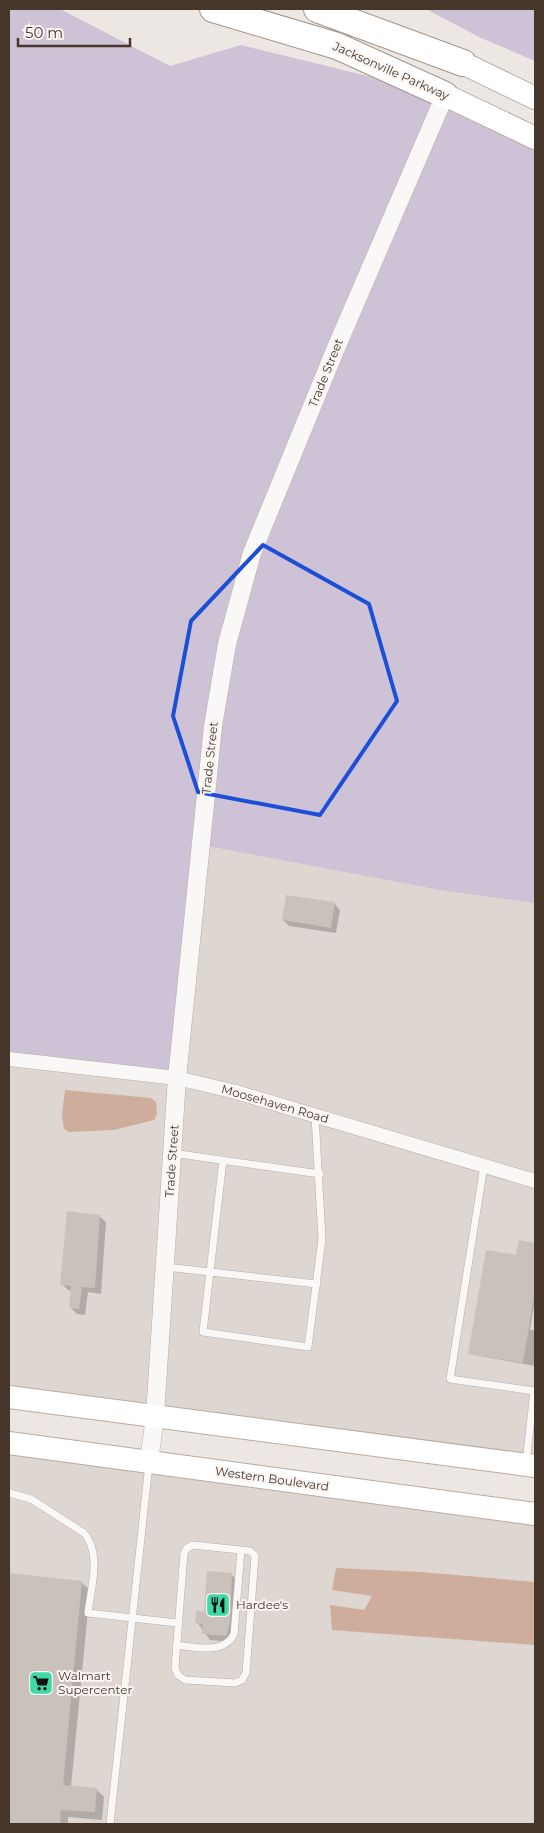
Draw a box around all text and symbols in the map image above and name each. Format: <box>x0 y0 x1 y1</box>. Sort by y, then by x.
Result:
scale bar <box>18 15 130 47</box>
text: 50 m <box>25 23 63 42</box>
street label: Jacksonville Parkway <box>330 38 452 103</box>
street label: Trade Street <box>305 336 346 409</box>
street label: Trade Street <box>198 721 221 795</box>
street label: Moosehaven Road <box>220 1081 331 1126</box>
street label: Trade Street <box>161 1124 182 1198</box>
street label: Western Boulevard <box>214 1463 330 1494</box>
restaurant icon: Hardee's <box>205 1592 231 1618</box>
place label: Hardee's <box>236 1597 288 1612</box>
place label: Walmart Supercenter <box>58 1668 132 1697</box>
supermarket icon: Walmart Supercenter <box>28 1670 54 1696</box>

